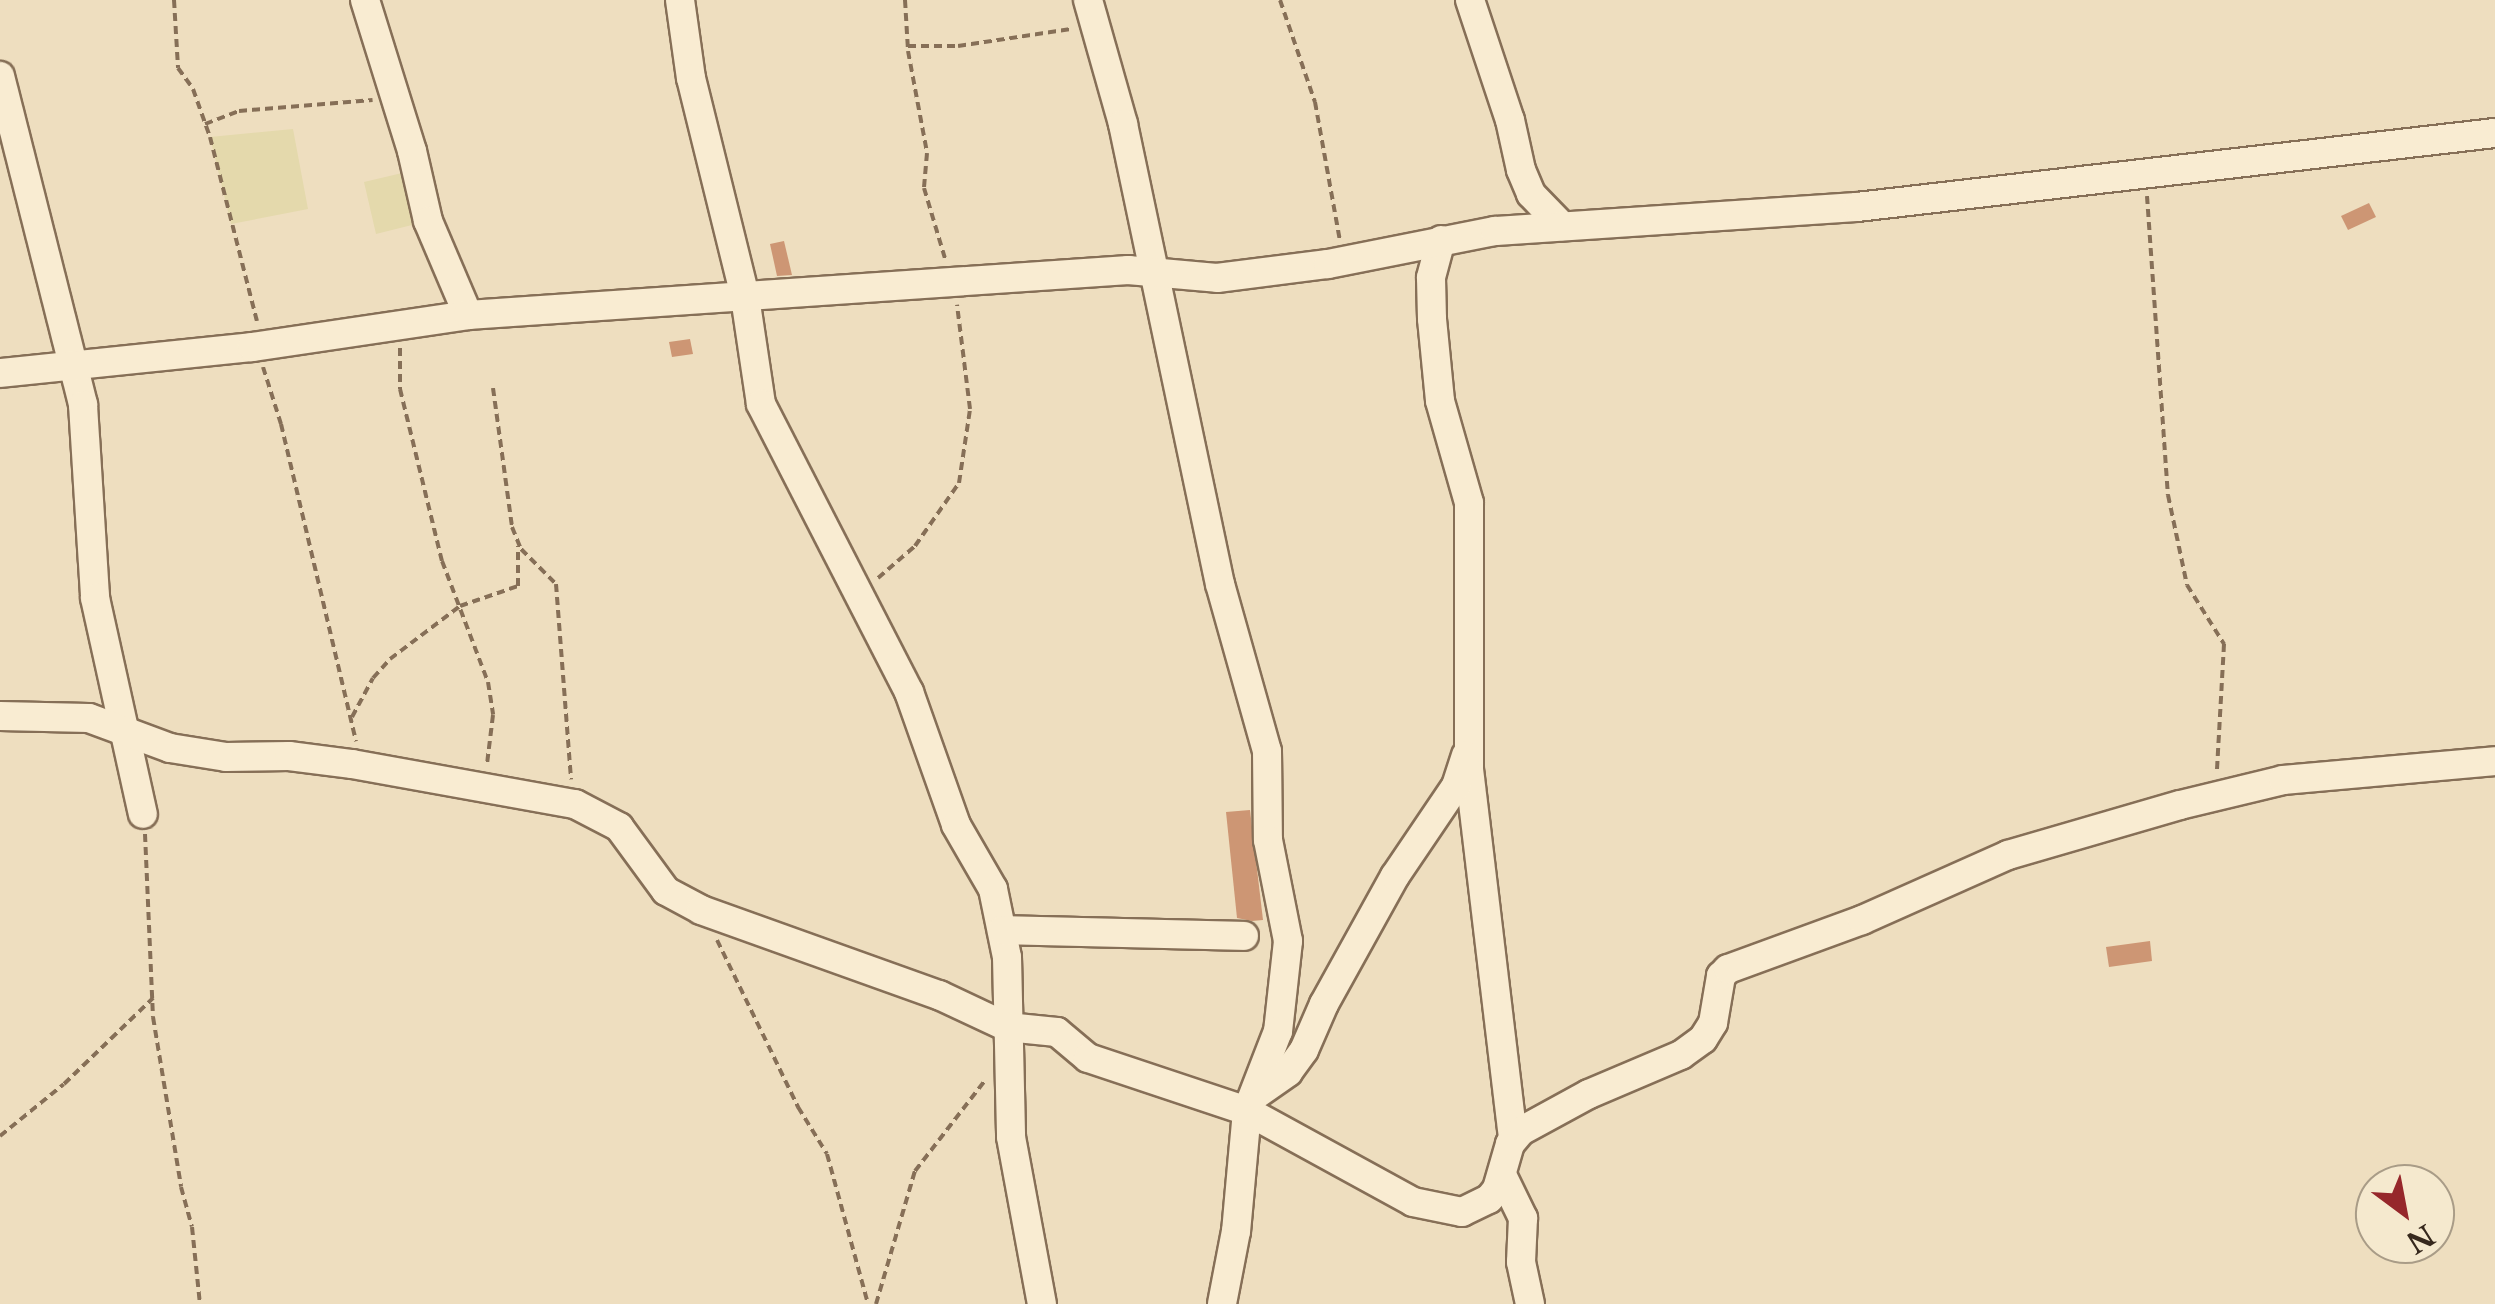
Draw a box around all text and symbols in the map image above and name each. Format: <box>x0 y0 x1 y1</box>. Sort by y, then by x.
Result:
north arrow <box>2355 1164 2455 1264</box>
text: N <box>2400 1216 2441 1260</box>

